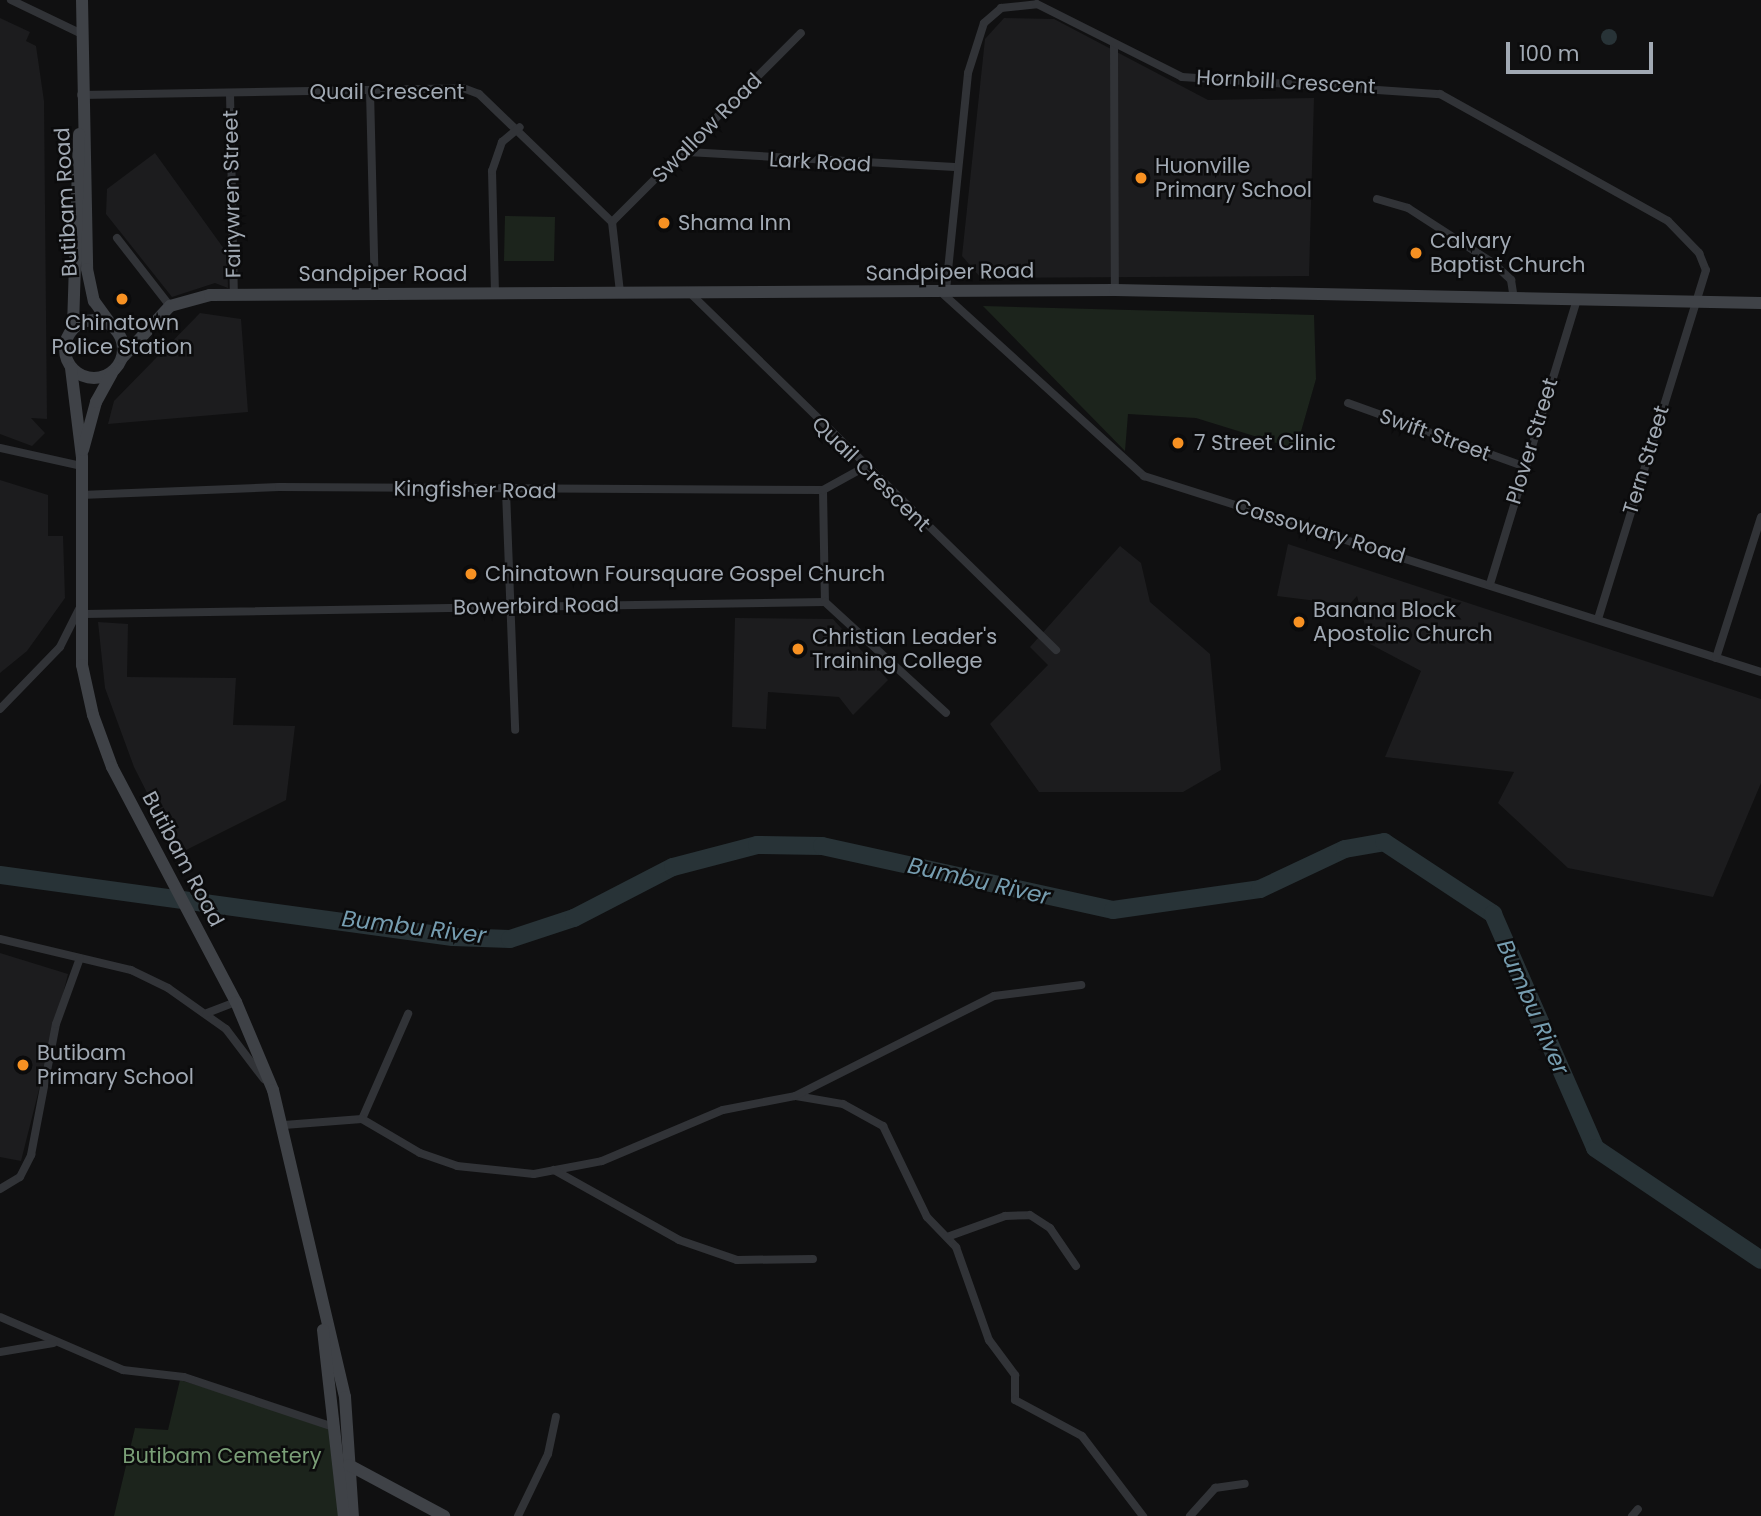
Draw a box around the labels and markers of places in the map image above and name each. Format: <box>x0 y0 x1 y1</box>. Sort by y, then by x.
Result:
place label: Huonville Primary School <box>1155 153 1312 203</box>
marker: Huonville Primary School <box>1133 170 1149 186</box>
place label: Shama Inn <box>678 210 791 236</box>
marker: Shama Inn <box>656 215 672 231</box>
place label: Calvary Baptist Church <box>1430 228 1585 278</box>
marker: Calvary Baptist Church <box>1408 245 1424 261</box>
marker: Chinatown Police Station <box>114 291 130 307</box>
place label: Chinatown Police Station <box>51 310 193 360</box>
place label: 7 Street Clinic <box>1194 430 1336 456</box>
marker: 7 Street Clinic <box>1168 433 1188 453</box>
place label: Chinatown Foursquare Gospel Church <box>485 561 885 587</box>
marker: Chinatown Foursquare Gospel Church <box>463 566 479 582</box>
place label: Banana Block Apostolic Church <box>1313 597 1493 647</box>
marker: Banana Block Apostolic Church <box>1291 614 1307 630</box>
place label: Christian Leader's Training College <box>812 624 997 674</box>
marker: Christian Leader's Training College <box>790 641 806 657</box>
place label: Butibam Primary School <box>37 1040 194 1090</box>
marker: Butibam Primary School <box>15 1057 31 1073</box>

